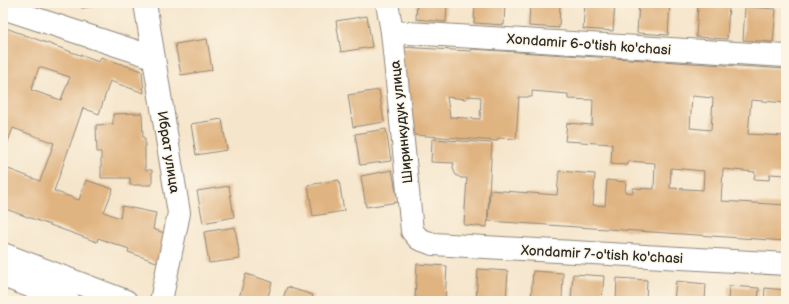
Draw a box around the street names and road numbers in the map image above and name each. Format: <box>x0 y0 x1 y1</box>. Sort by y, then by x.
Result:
street label: Xondamir 6-o'tish ko'chasi <box>505 30 672 59</box>
street label: Ширинкудук улица <box>386 59 416 184</box>
street label: Ибрат улица <box>154 110 184 195</box>
street label: Xondamir 7-o'tish ko'chasi <box>519 242 684 267</box>

